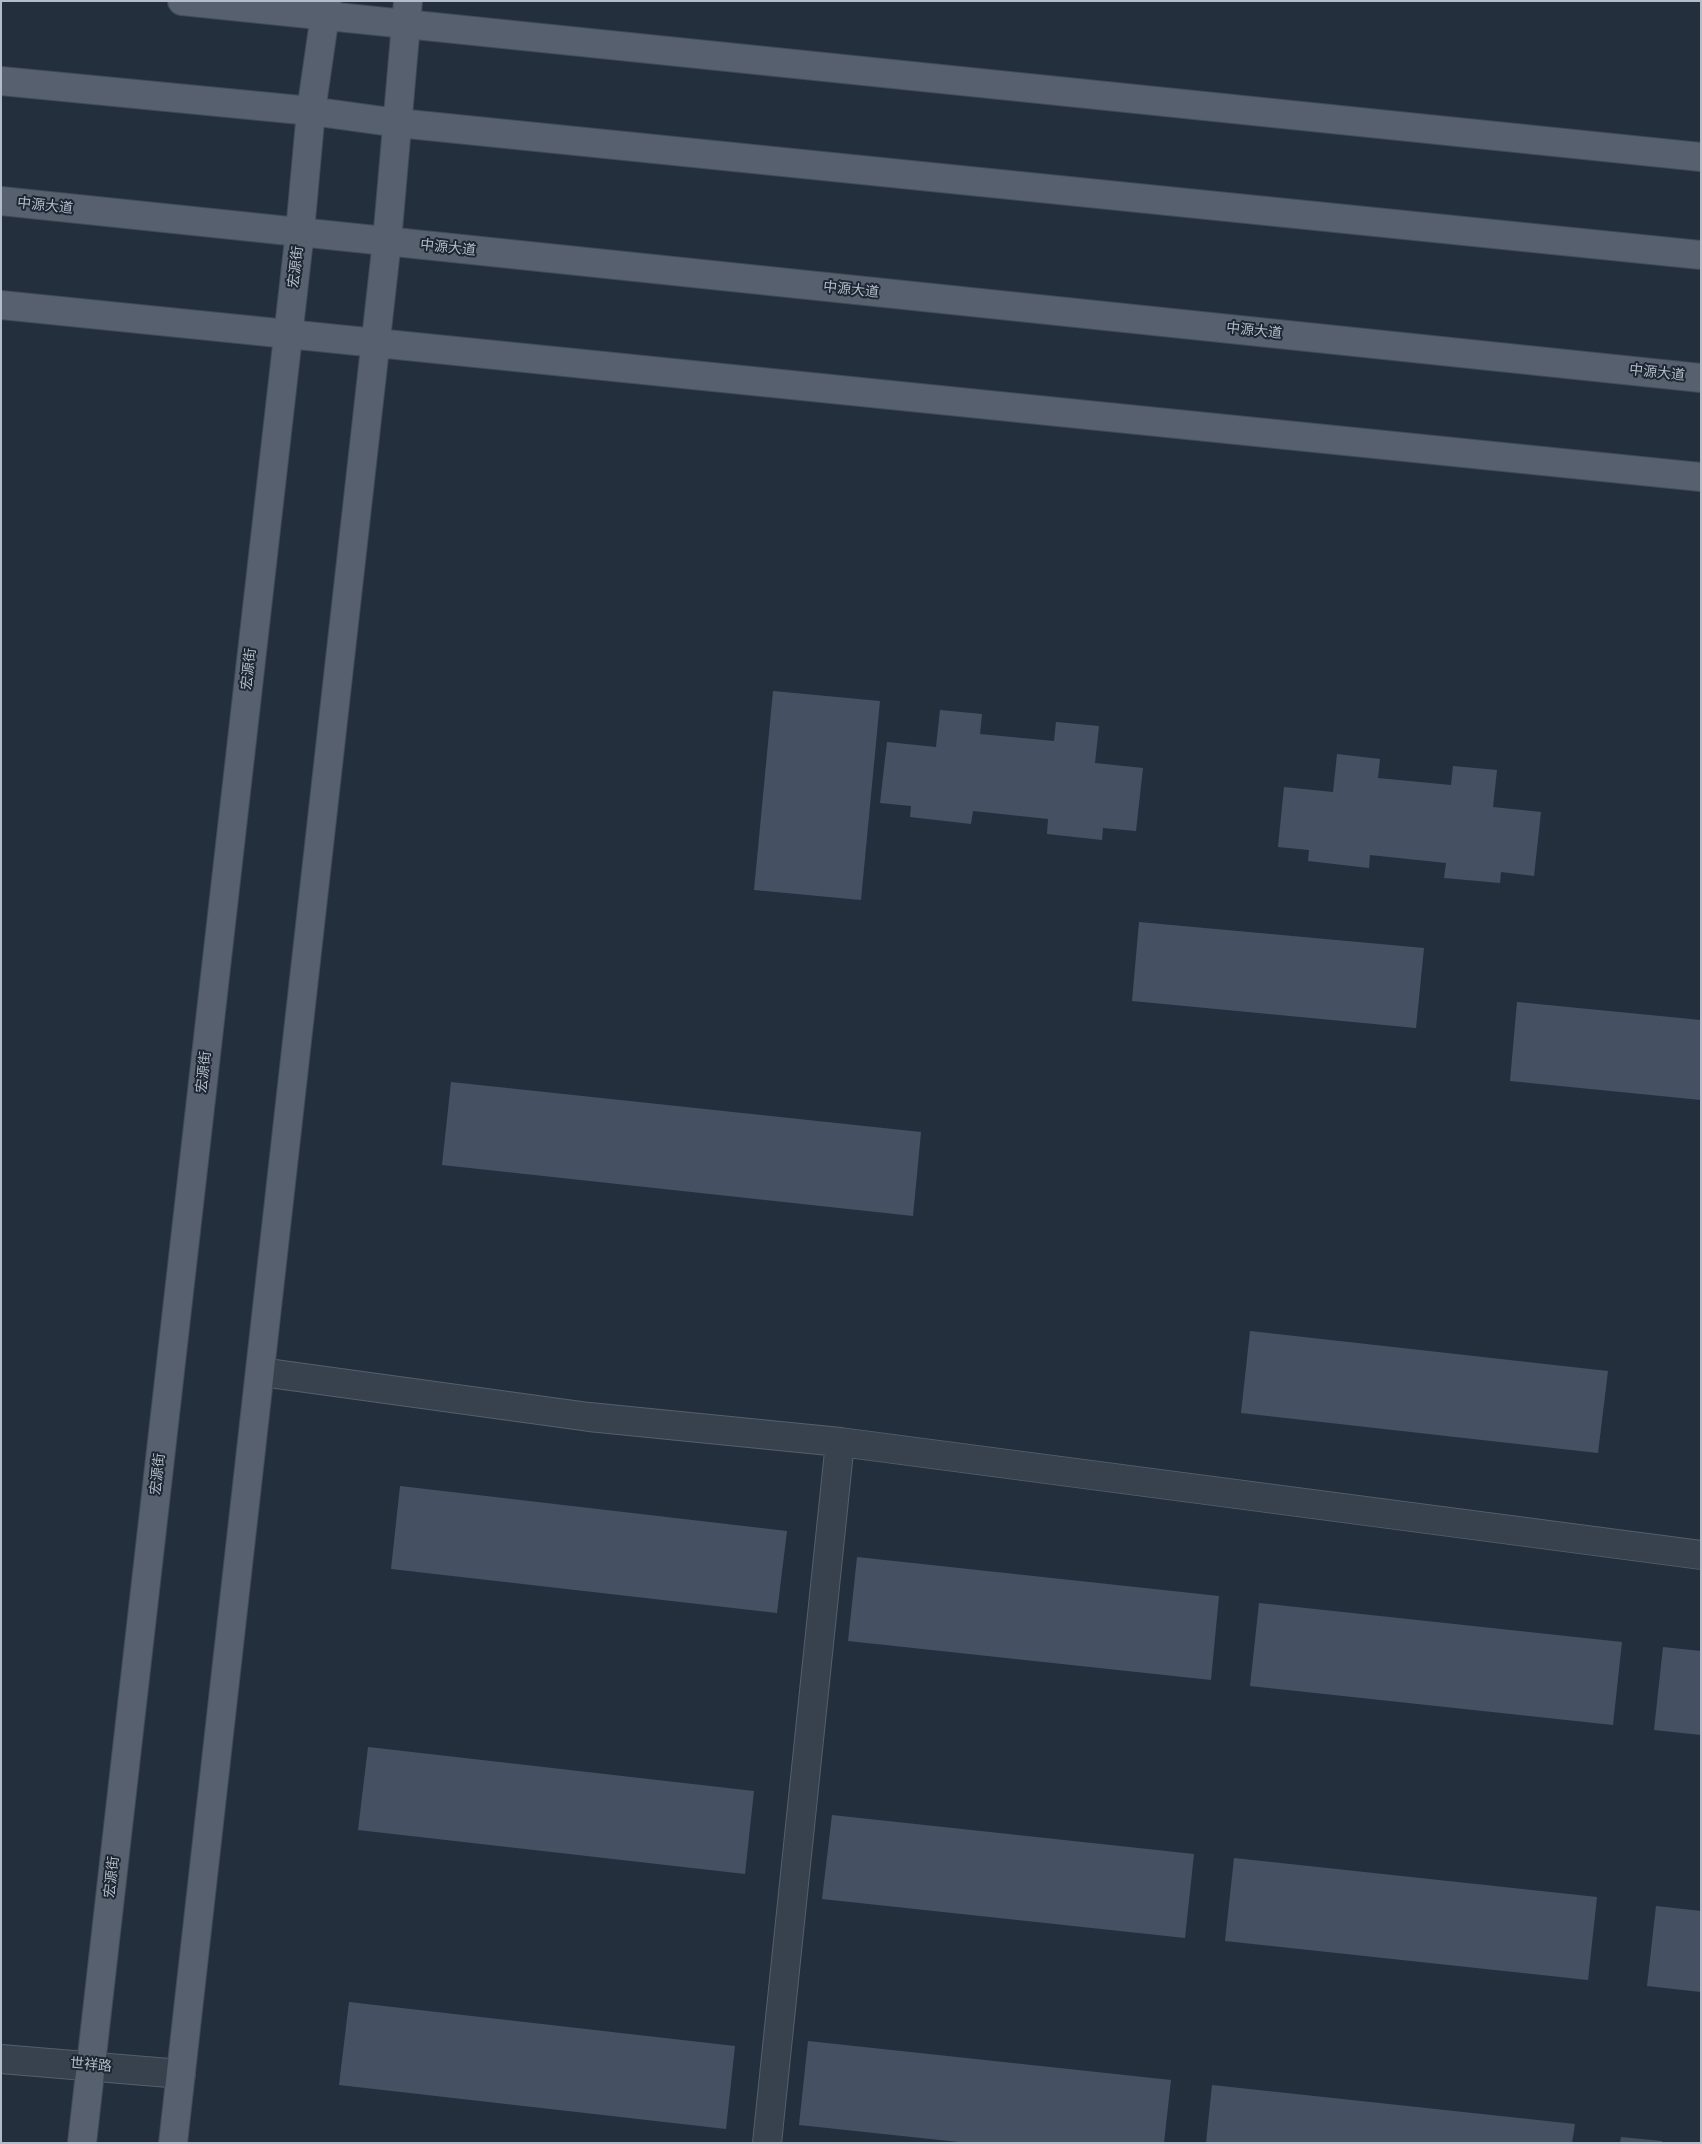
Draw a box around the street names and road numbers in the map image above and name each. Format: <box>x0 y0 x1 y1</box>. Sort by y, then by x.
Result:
street label: 中源大道 <box>16 195 74 217</box>
street label: 中源大道 <box>419 237 477 259</box>
street label: 宏源街 <box>285 245 307 289</box>
street label: 中源大道 <box>822 279 880 301</box>
street label: 中源大道 <box>1225 320 1283 342</box>
street label: 中源大道 <box>1628 362 1686 384</box>
street label: 宏源街 <box>238 647 260 691</box>
street label: 宏源街 <box>193 1050 215 1094</box>
street label: 宏源街 <box>147 1452 169 1496</box>
street label: 宏源街 <box>101 1855 123 1899</box>
street label: 世祥路 <box>69 2055 113 2075</box>

